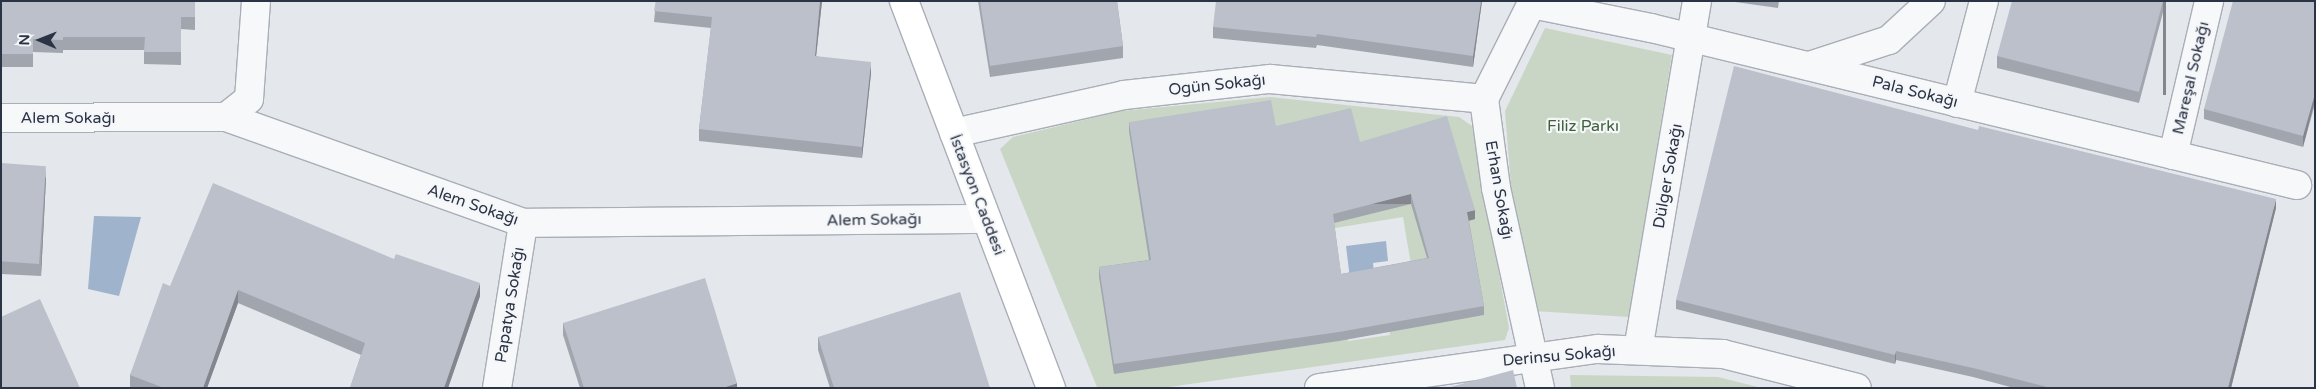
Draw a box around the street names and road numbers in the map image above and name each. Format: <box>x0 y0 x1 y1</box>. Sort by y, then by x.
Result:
street label: Mareşal Sokağı <box>2169 20 2213 136</box>
street label: Ogün Sokağı <box>1167 70 1267 100</box>
street label: Pala Sokağı <box>1870 72 1960 112</box>
street label: Alem Sokağı <box>21 108 115 128</box>
street label: Dülger Sokağı <box>1649 122 1687 230</box>
street label: İstasyon Caddesi <box>945 132 1009 258</box>
street label: Erhan Sokağı <box>1481 139 1517 241</box>
street label: Alem Sokağı <box>425 180 521 230</box>
street label: Alem Sokağı <box>826 210 922 230</box>
street label: Papatya Sokağı <box>491 246 529 364</box>
street label: Derinsu Sokağı <box>1502 341 1616 371</box>

